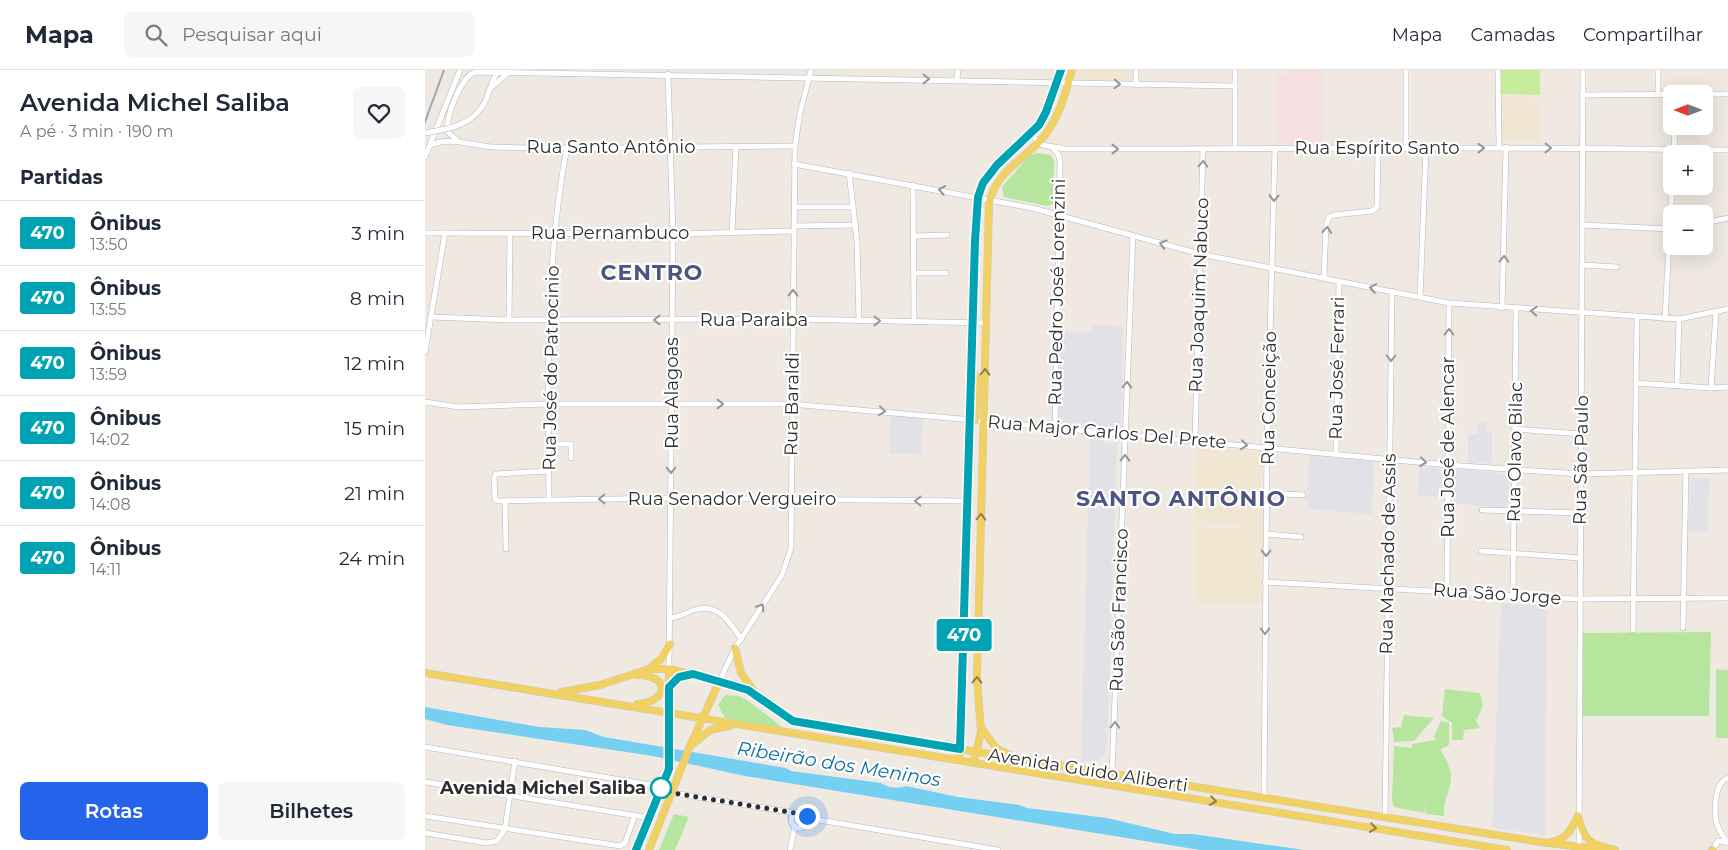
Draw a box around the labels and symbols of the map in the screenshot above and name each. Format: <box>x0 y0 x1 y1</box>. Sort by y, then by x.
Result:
one-way arrow <box>922 74 930 84</box>
one-way arrow <box>1113 79 1121 90</box>
north arrow <box>1663 85 1713 135</box>
street label: Rua Santo Antônio <box>527 136 695 158</box>
street label: Rua Espírito Santo <box>1294 137 1460 159</box>
one-way arrow <box>1478 142 1486 153</box>
one-way arrow <box>1544 143 1552 153</box>
one-way arrow <box>1112 144 1119 154</box>
one-way arrow <box>1197 160 1208 168</box>
street label: Rua Pedro José Lorenzini <box>1044 178 1070 406</box>
one-way arrow <box>938 186 947 196</box>
one-way arrow <box>1269 194 1279 202</box>
street label: Rua Joaquim Nabuco <box>1185 197 1213 393</box>
street label: Rua Pernambuco <box>531 222 689 244</box>
one-way arrow <box>1321 226 1332 234</box>
one-way arrow <box>1159 239 1167 249</box>
one-way arrow <box>1499 255 1509 263</box>
district label: CENTRO <box>601 259 703 286</box>
street label: Rua José do Patrocinio <box>538 265 564 471</box>
one-way arrow <box>1369 283 1377 294</box>
one-way arrow <box>788 289 799 297</box>
street label: Rua José Ferrari <box>1325 296 1349 440</box>
one-way arrow <box>1529 305 1537 316</box>
street label: Rua Paraiba <box>700 309 808 331</box>
one-way arrow <box>652 315 660 325</box>
one-way arrow <box>873 316 881 326</box>
one-way arrow <box>1444 328 1454 336</box>
street label: Rua Conceição <box>1257 331 1281 465</box>
street label: Rua Alagoas <box>661 337 683 449</box>
street label: Rua Baraldi <box>780 352 804 456</box>
one-way arrow <box>1386 354 1396 362</box>
street label: Rua José de Alencar <box>1437 356 1459 538</box>
one-way arrow <box>980 368 990 376</box>
one-way arrow <box>1122 381 1133 389</box>
street label: Rua Olavo Bilac <box>1503 382 1527 522</box>
street label: Rua São Paulo <box>1569 395 1593 525</box>
one-way arrow <box>716 399 724 409</box>
one-way arrow <box>879 405 887 416</box>
street label: Rua Major Carlos Del Prete <box>987 411 1228 453</box>
one-way arrow <box>1240 439 1248 450</box>
street label: Rua Machado de Assis <box>1375 453 1401 655</box>
one-way arrow <box>1120 454 1130 462</box>
one-way arrow <box>1419 456 1427 467</box>
one-way arrow <box>666 466 676 474</box>
district label: SANTO ANTÔNIO <box>1076 485 1286 512</box>
street label: Rua Senador Vergueiro <box>628 488 836 510</box>
one-way arrow <box>598 494 606 504</box>
one-way arrow <box>914 495 922 506</box>
one-way arrow <box>976 513 987 521</box>
street label: Rua São Francisco <box>1105 528 1133 692</box>
one-way arrow <box>1261 549 1271 557</box>
street label: Rua São Jorge <box>1432 579 1562 609</box>
one-way arrow <box>755 603 764 613</box>
line badge: 470 <box>935 619 993 651</box>
one-way arrow <box>1260 628 1270 635</box>
one-way arrow <box>972 675 982 683</box>
one-way arrow <box>1110 721 1121 729</box>
water label: Ribeirão dos Meninos <box>735 737 943 791</box>
street label: Avenida Guido Aliberti <box>987 743 1189 797</box>
place label: Avenida Michel Saliba <box>439 777 646 799</box>
marker: Avenida Michel Saliba <box>650 777 672 799</box>
one-way arrow <box>1209 796 1217 806</box>
your location <box>795 804 820 829</box>
one-way arrow <box>1369 822 1378 832</box>

